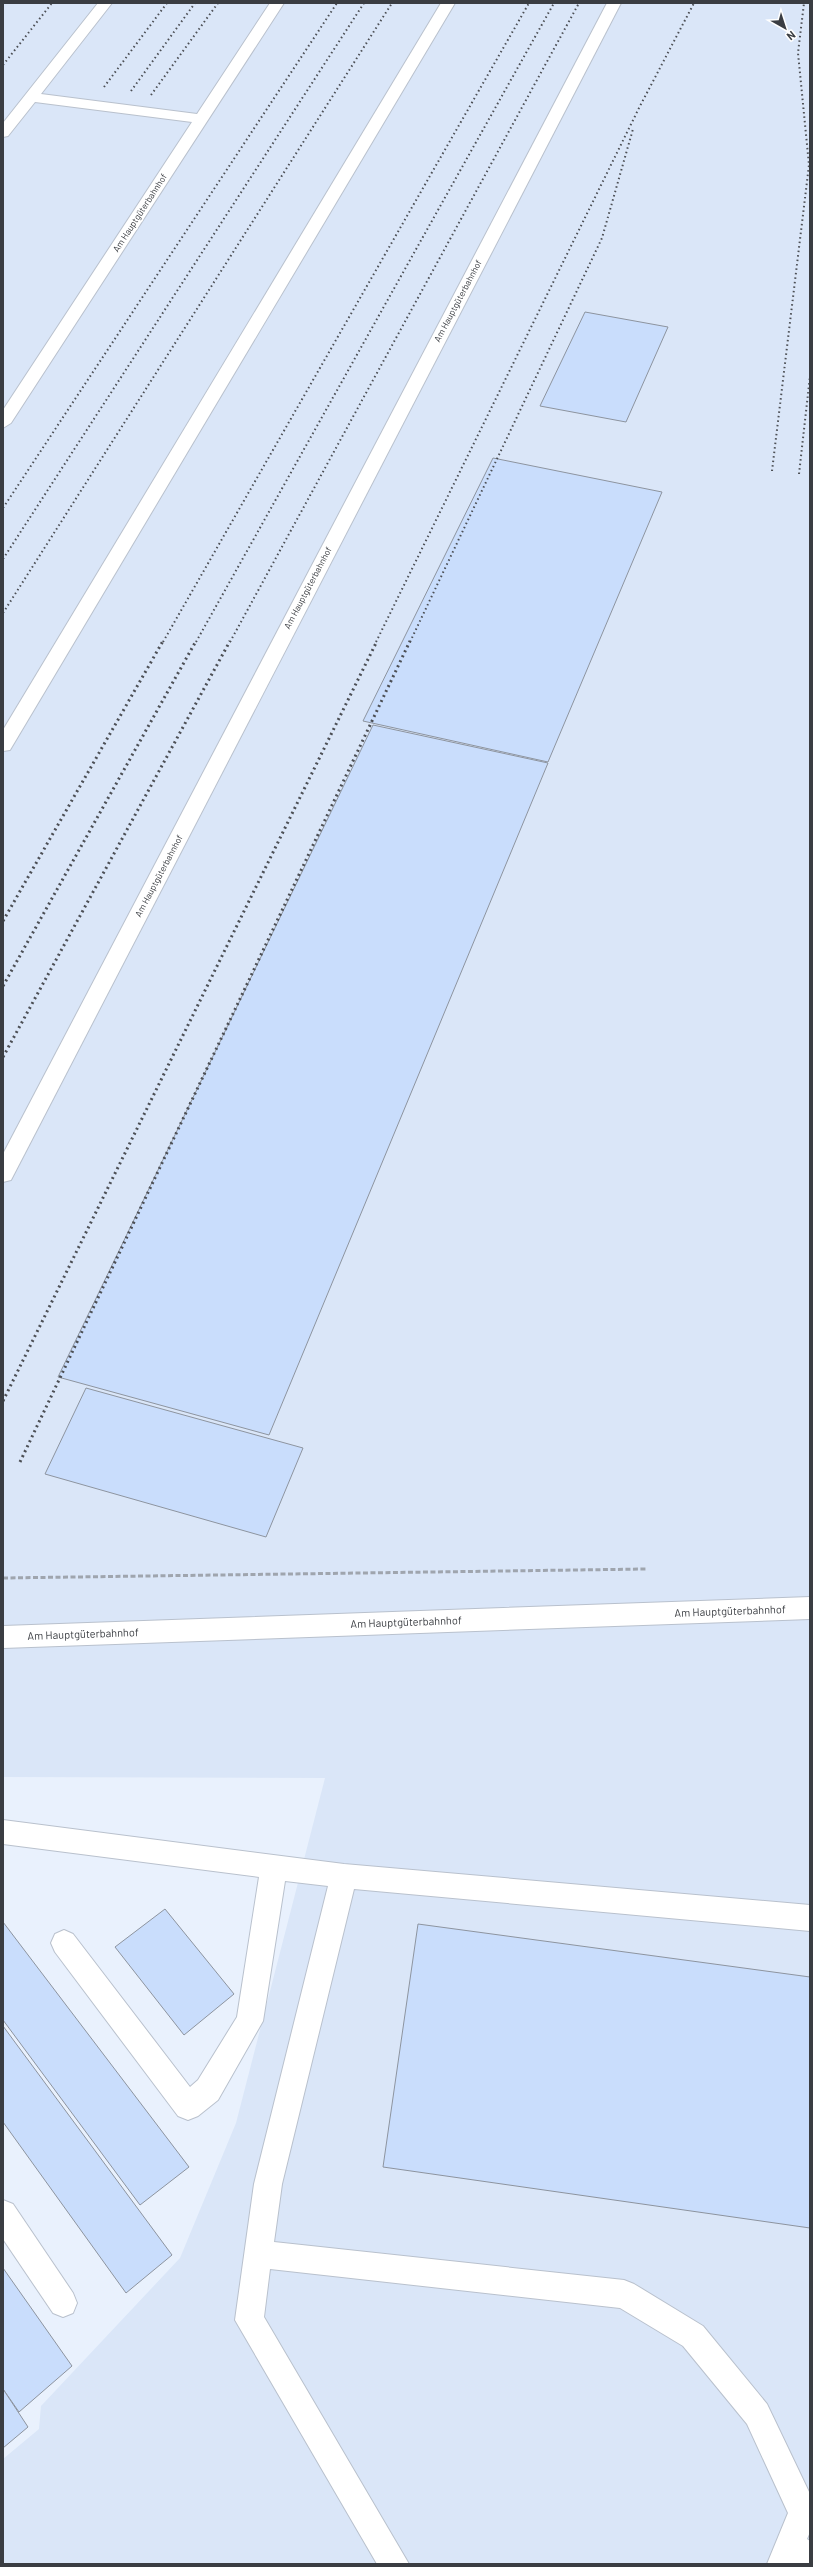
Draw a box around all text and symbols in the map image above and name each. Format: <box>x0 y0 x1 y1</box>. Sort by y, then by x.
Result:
north arrow <box>765 8 805 48</box>
text: N <box>785 29 799 44</box>
street label: Am Hauptgüterbahnhof <box>110 172 169 254</box>
street label: Am Hauptgüterbahnhof <box>431 258 484 344</box>
street label: Am Hauptgüterbahnhof <box>281 545 334 631</box>
street label: Am Hauptgüterbahnhof <box>132 833 185 919</box>
street label: Am Hauptgüterbahnhof <box>674 1602 786 1619</box>
street label: Am Hauptgüterbahnhof <box>350 1613 462 1630</box>
street label: Am Hauptgüterbahnhof <box>27 1625 139 1642</box>

